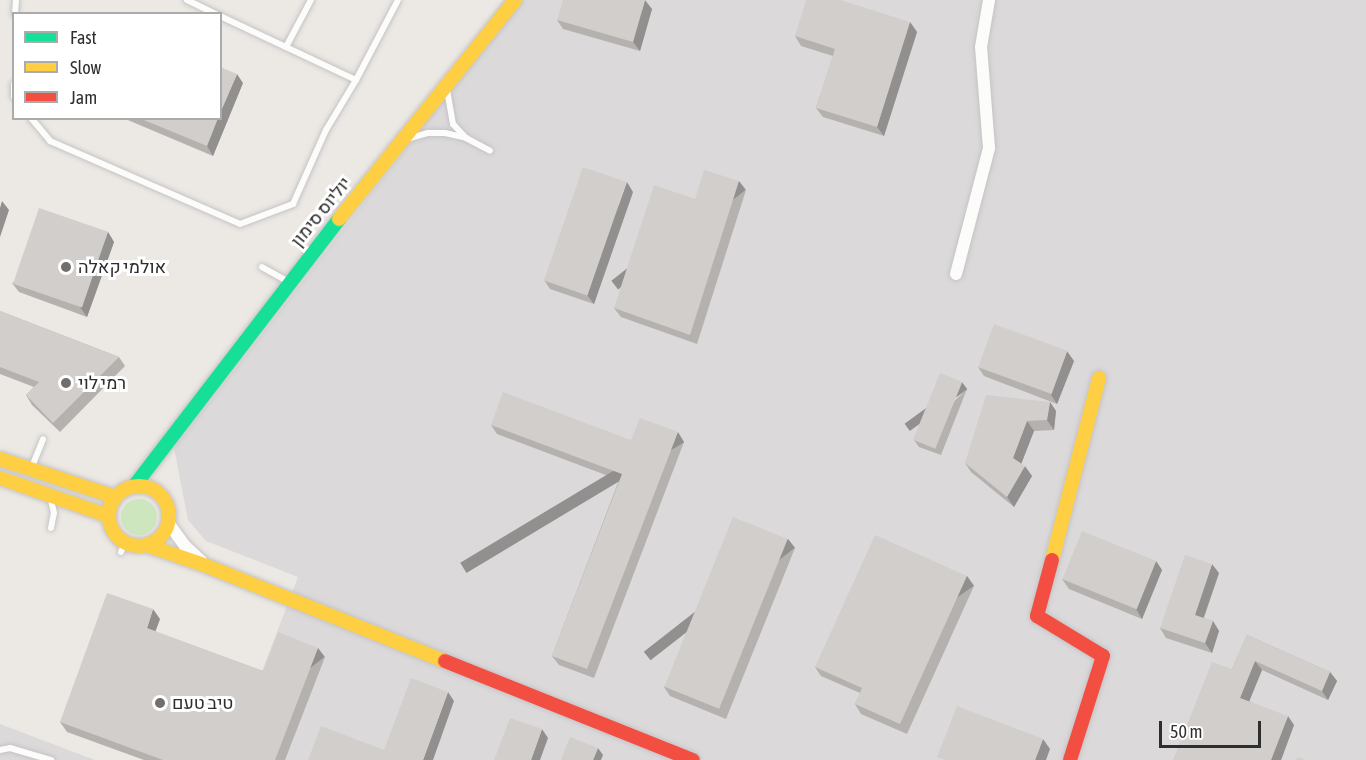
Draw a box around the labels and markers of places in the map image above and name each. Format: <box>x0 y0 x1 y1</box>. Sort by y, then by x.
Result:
place label: אולמי קאלה <box>78 256 166 278</box>
marker: אולמי קאלה <box>59 260 73 274</box>
place label: רמי לוי <box>78 372 126 394</box>
marker: רמי לוי <box>59 376 73 390</box>
place label: טיב טעם <box>172 692 233 714</box>
marker: טיב טעם <box>153 696 167 710</box>

